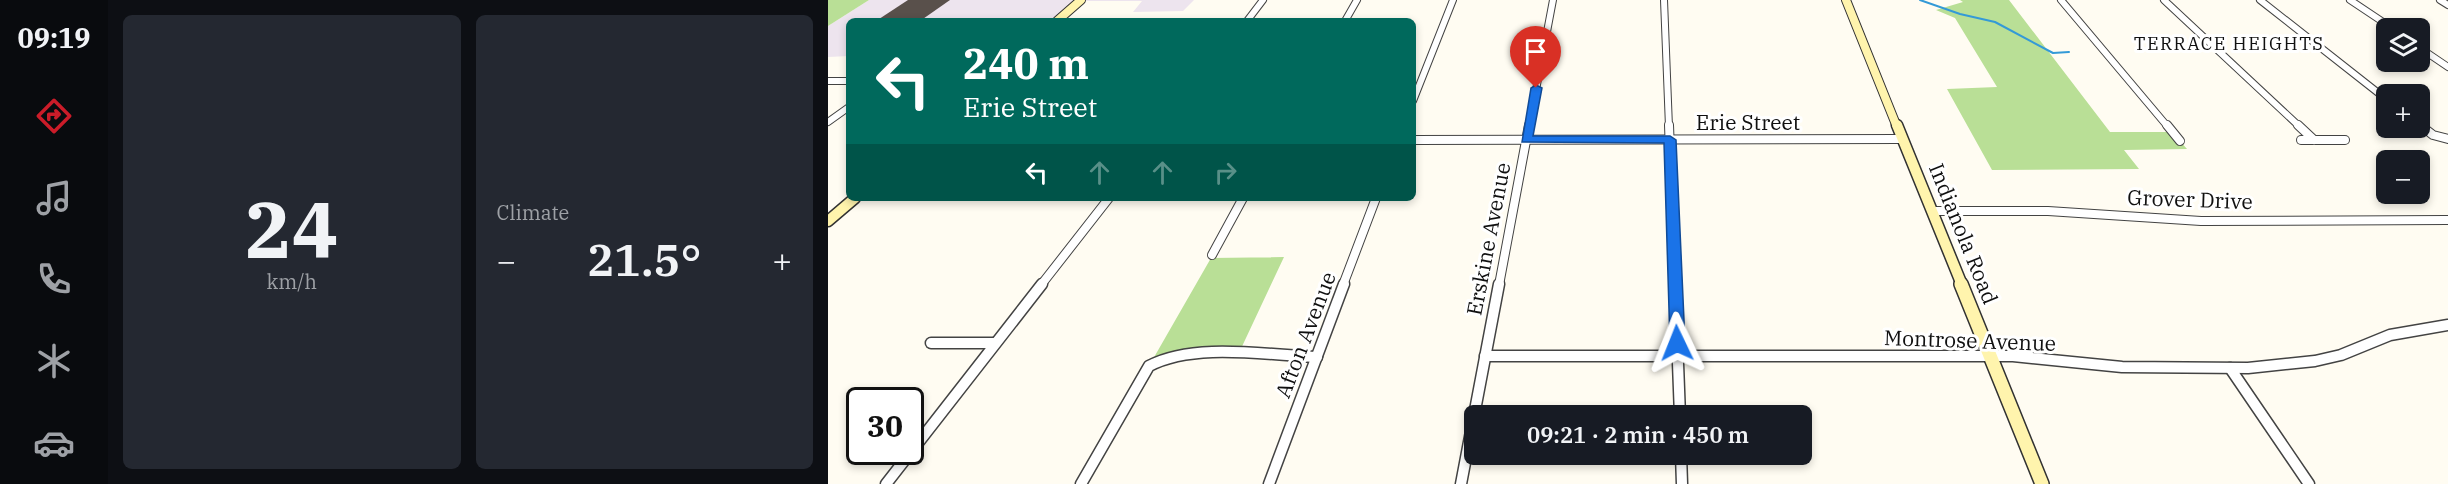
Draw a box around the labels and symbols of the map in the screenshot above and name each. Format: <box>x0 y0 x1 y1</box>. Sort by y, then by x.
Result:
pin <box>1510 26 1561 88</box>
district label: TERRACE HEIGHTS <box>2134 32 2324 55</box>
street label: Erie Street <box>1696 108 1800 136</box>
street label: Indianola Road <box>1923 159 2005 308</box>
street label: Erskine Avenue <box>1459 160 1517 318</box>
street label: Grover Drive <box>2127 183 2253 215</box>
street label: Afton Avenue <box>1268 268 1342 402</box>
position arrow <box>1645 311 1709 375</box>
street label: Montrose Avenue <box>1883 323 2057 357</box>
speed limit sign: 30 <box>846 387 924 465</box>

